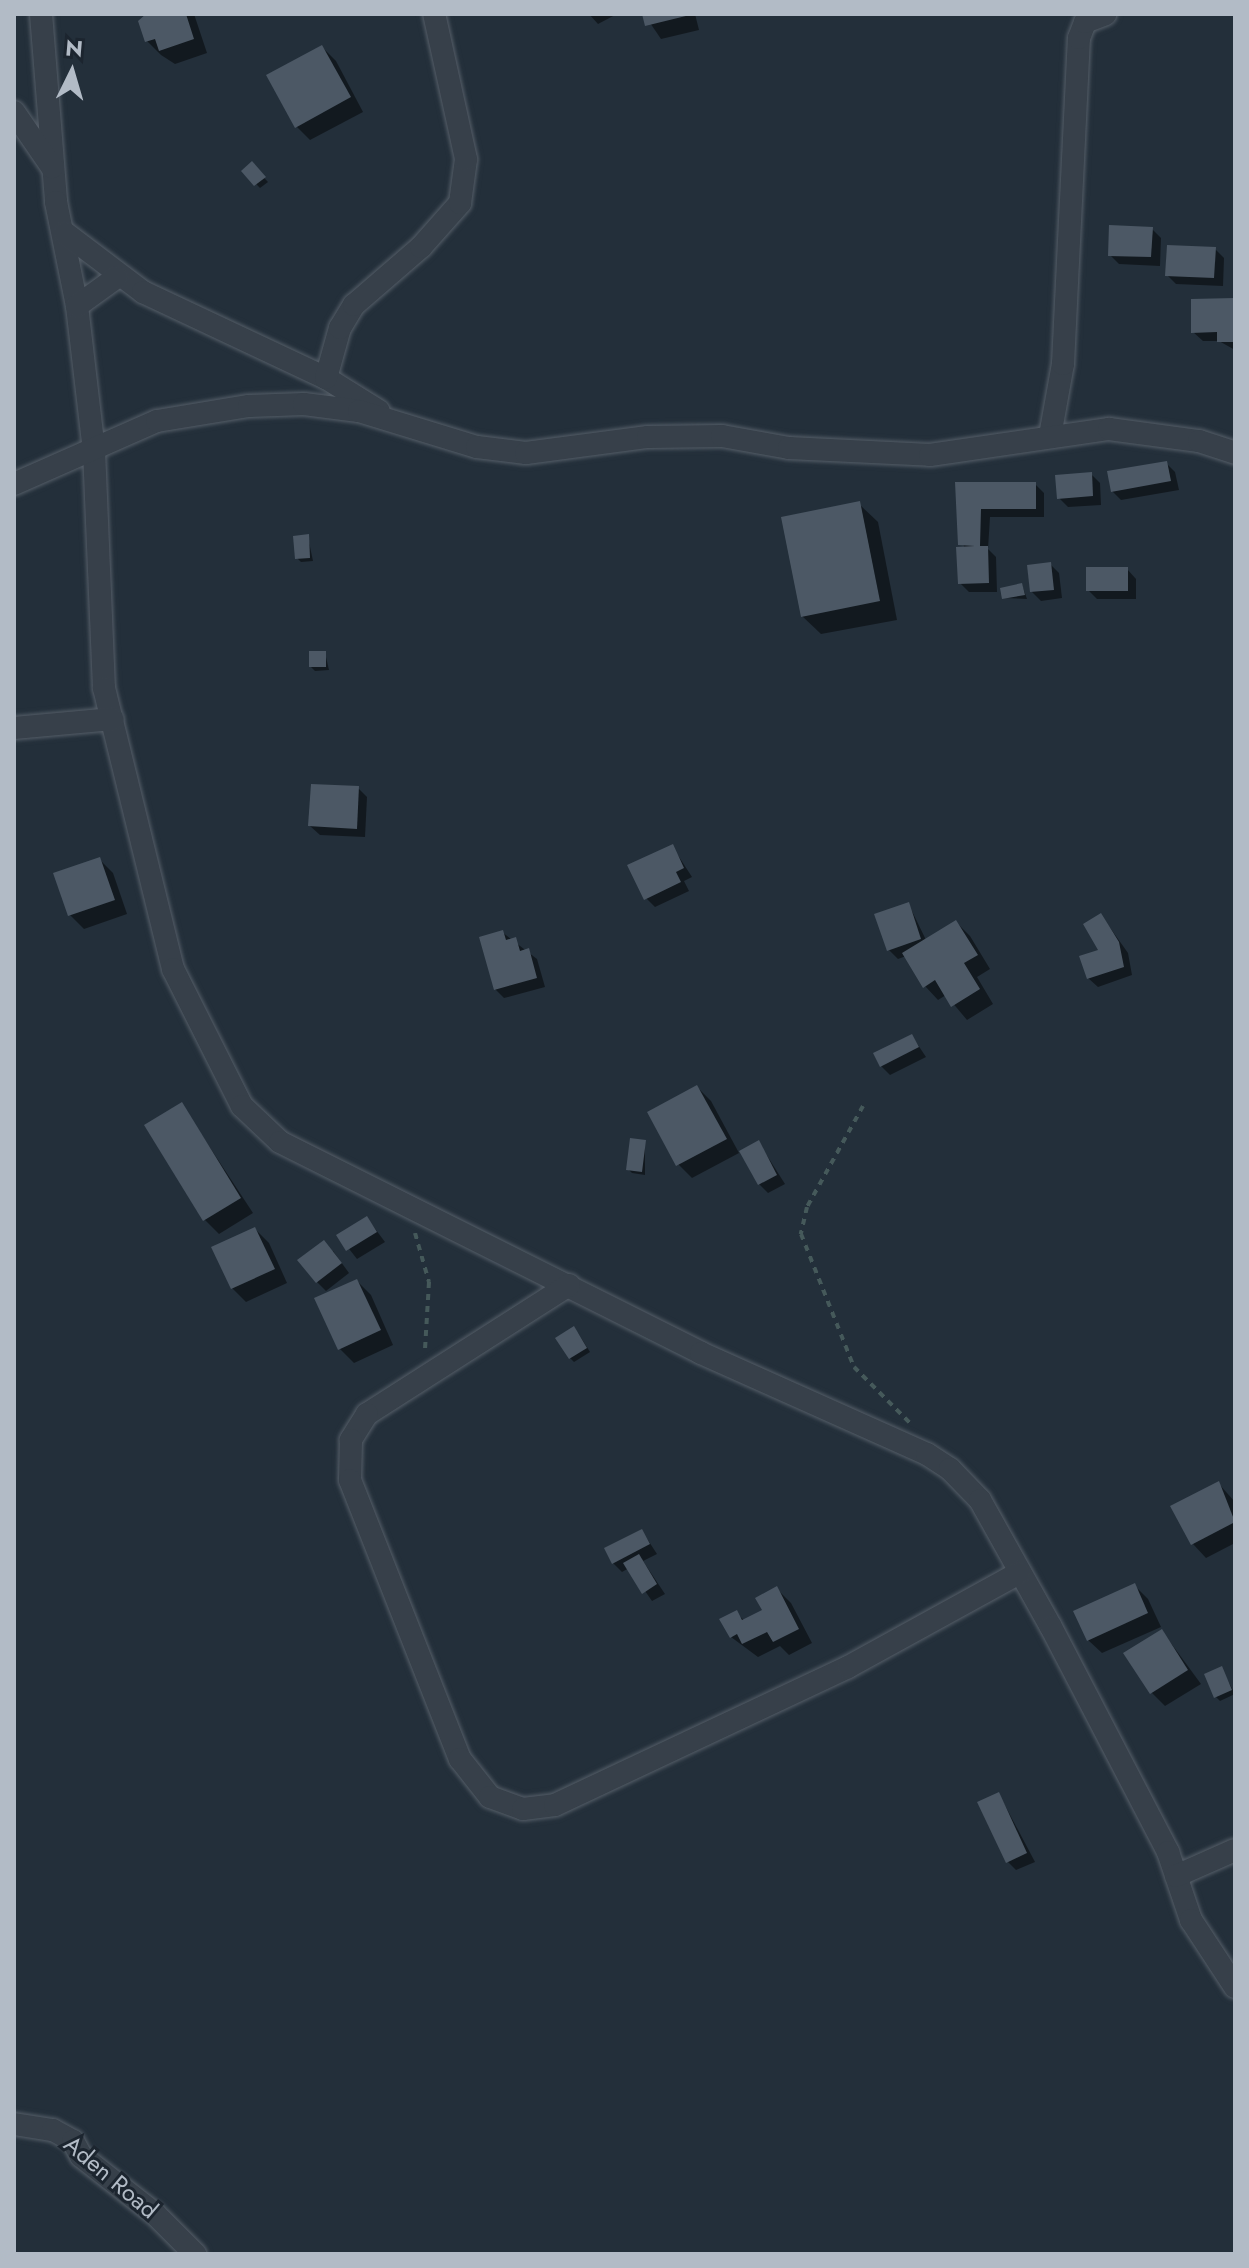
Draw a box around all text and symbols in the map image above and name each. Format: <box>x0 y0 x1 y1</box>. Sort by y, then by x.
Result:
text: N <box>64 31 84 65</box>
north arrow <box>32 32 112 112</box>
street label: Aden Road <box>58 2130 164 2224</box>

